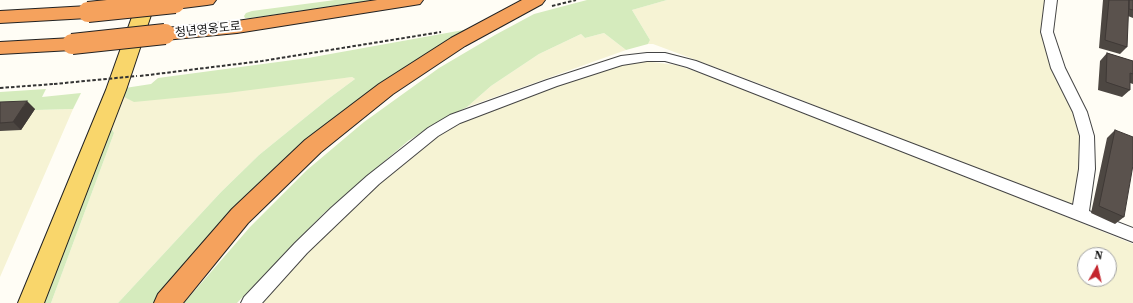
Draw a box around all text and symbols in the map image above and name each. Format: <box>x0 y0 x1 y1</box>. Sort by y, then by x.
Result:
street label: 청년영웅도로 <box>174 19 242 41</box>
north arrow <box>1077 247 1117 287</box>
text: N <box>1094 248 1104 264</box>

